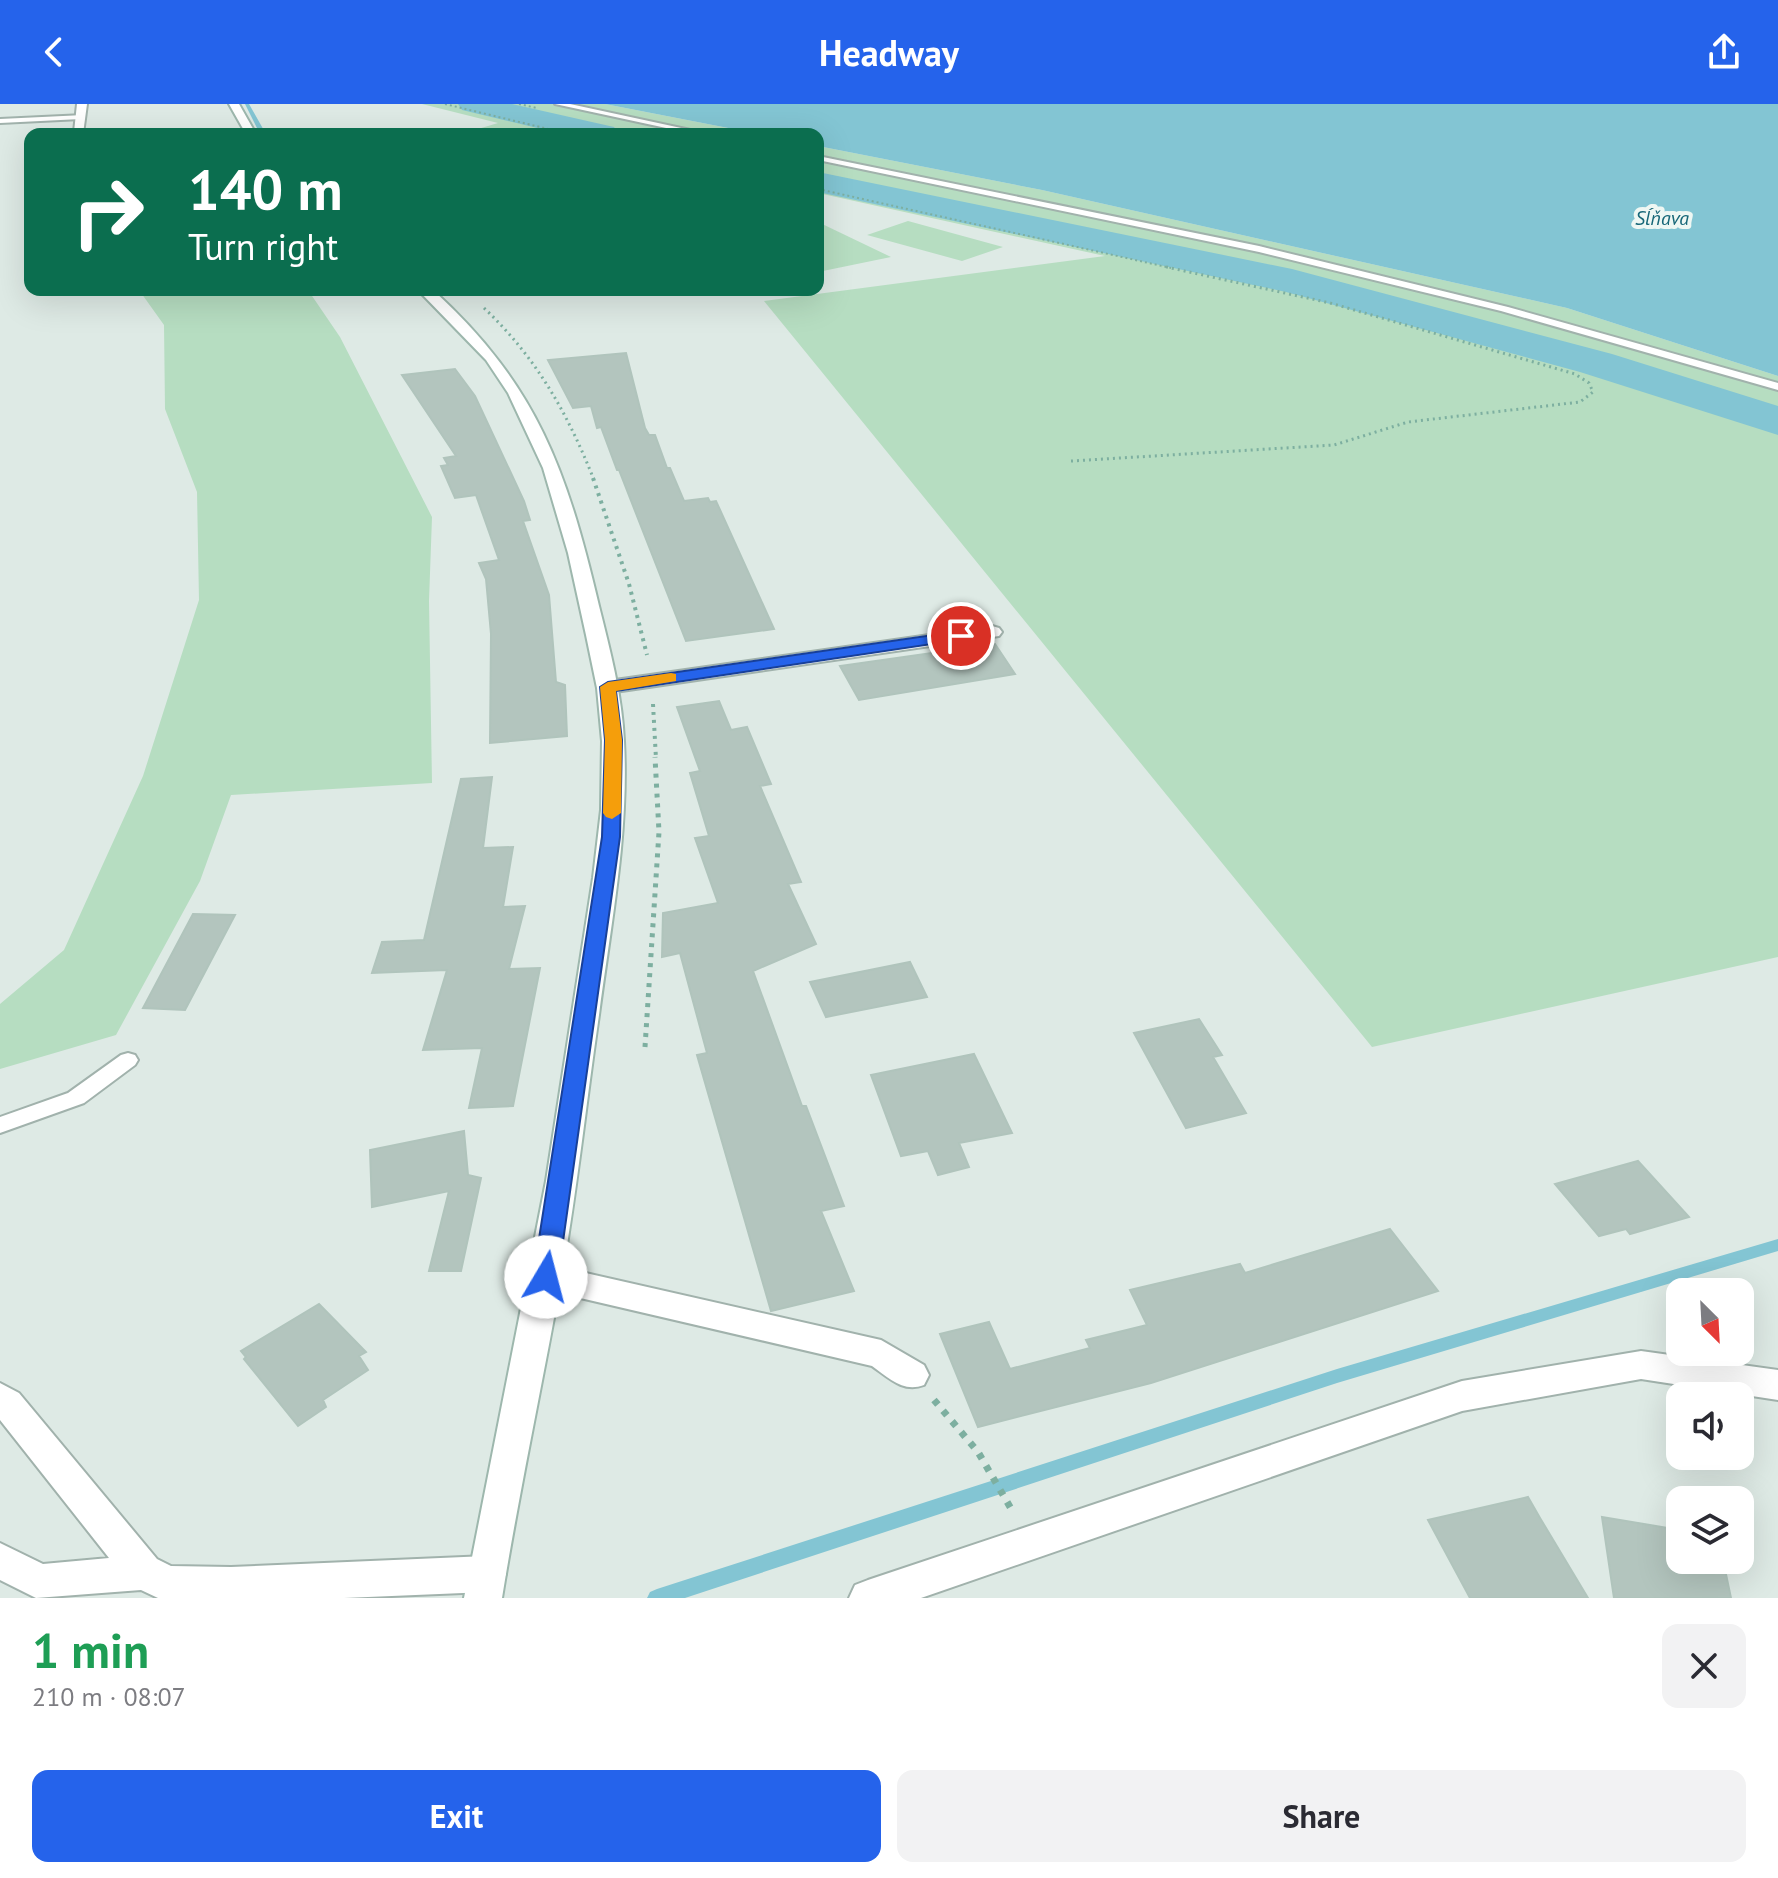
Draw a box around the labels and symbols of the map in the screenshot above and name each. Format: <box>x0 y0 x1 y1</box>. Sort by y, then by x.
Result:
water label: Sĺňava <box>1635 205 1689 231</box>
pin <box>927 602 995 670</box>
position arrow <box>504 1235 588 1319</box>
north arrow <box>1666 1278 1754 1366</box>

